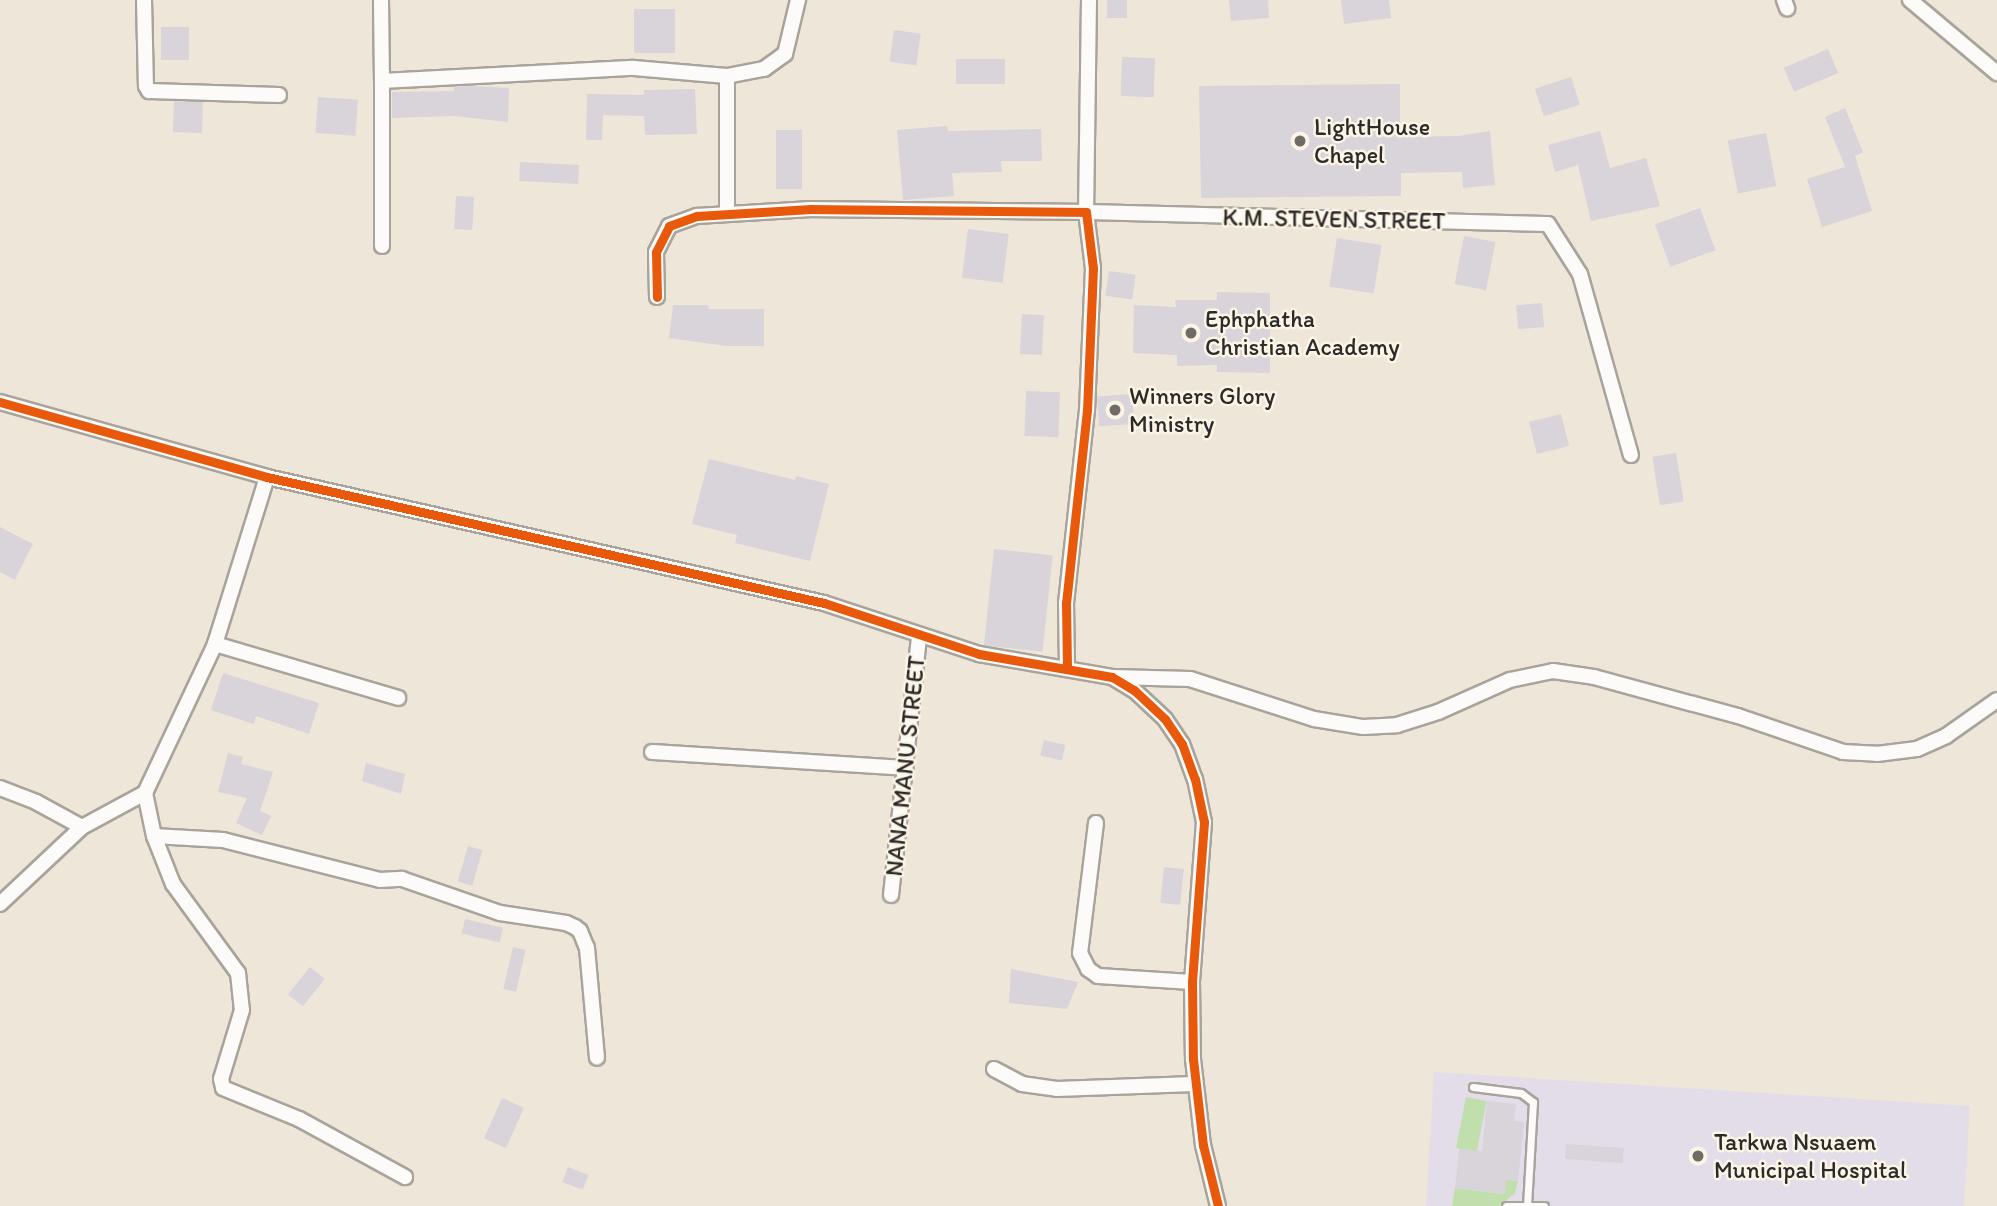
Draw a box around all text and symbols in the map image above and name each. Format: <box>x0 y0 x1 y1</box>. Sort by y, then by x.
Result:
place label: LightHouse Chapel <box>1314 113 1430 169</box>
marker: LightHouse Chapel <box>1292 133 1308 149</box>
street label: K.M. STEVEN STREET <box>1222 203 1446 235</box>
place label: Ephphatha Christian Academy <box>1205 305 1400 361</box>
marker: Ephphatha Christian Academy <box>1183 325 1199 341</box>
place label: Winners Glory Ministry <box>1129 382 1275 438</box>
marker: Winners Glory Ministry <box>1107 402 1123 418</box>
street label: NANA MANU STREET <box>879 654 931 878</box>
place label: Tarkwa Nsuaem Municipal Hospital <box>1714 1128 1906 1184</box>
marker: Tarkwa Nsuaem Municipal Hospital <box>1688 1146 1708 1166</box>

